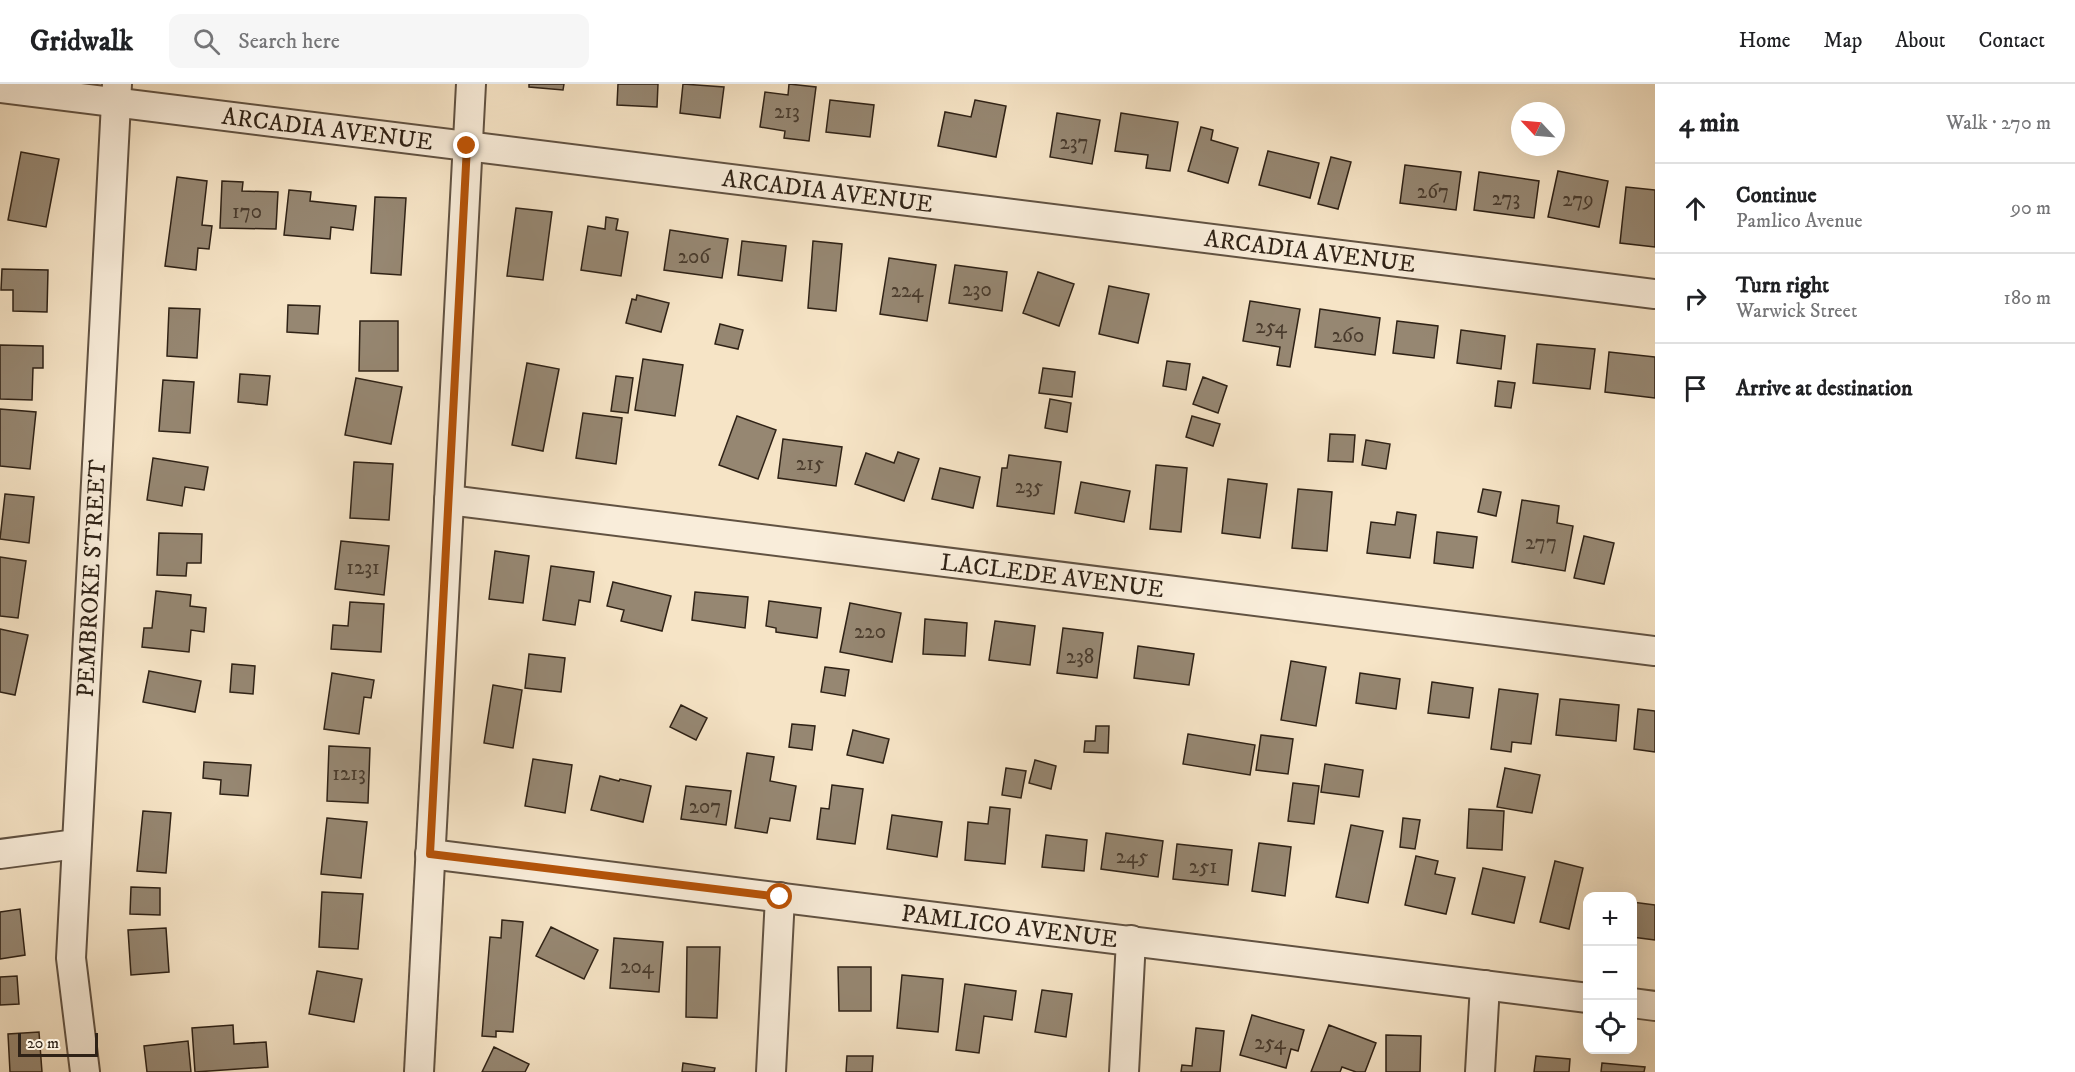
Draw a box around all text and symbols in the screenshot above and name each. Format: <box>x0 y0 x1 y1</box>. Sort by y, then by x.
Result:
search box <box>169 14 589 68</box>
text: Gridwalk <box>30 24 133 59</box>
icon: search <box>190 25 223 58</box>
text: Search here <box>238 28 340 55</box>
text: Home <box>1739 28 1791 54</box>
text: Map <box>1824 28 1862 54</box>
text: About <box>1895 28 1946 54</box>
text: Contact <box>1979 28 2045 54</box>
house number: 213 <box>774 99 800 125</box>
street label: ARCADIA AVENUE <box>220 102 435 158</box>
north arrow <box>1511 102 1565 156</box>
text: 4 min <box>1679 107 1739 140</box>
text: Walk · 270 m <box>1946 111 2051 136</box>
house number: 237 <box>1059 130 1089 156</box>
route end <box>453 132 479 158</box>
street label: ARCADIA AVENUE <box>720 164 935 220</box>
house number: 267 <box>1417 179 1449 205</box>
text: Continue <box>1736 182 1817 209</box>
house number: 273 <box>1492 186 1520 212</box>
house number: 279 <box>1562 187 1594 213</box>
icon: ahead <box>1679 192 1712 225</box>
text: 90 m <box>2011 196 2051 221</box>
house number: 170 <box>232 199 262 225</box>
text: Pamlico Avenue <box>1736 209 1863 234</box>
street label: ARCADIA AVENUE <box>1203 224 1417 280</box>
house number: 206 <box>678 244 711 270</box>
text: Turn right <box>1736 272 1829 299</box>
house number: 230 <box>962 277 992 303</box>
house number: 224 <box>891 278 924 304</box>
icon: right <box>1679 282 1712 315</box>
text: 180 m <box>2004 286 2051 311</box>
text: Warwick Street <box>1736 299 1857 324</box>
house number: 254 <box>1255 314 1288 340</box>
house number: 260 <box>1332 323 1364 349</box>
icon: arrive <box>1679 372 1712 405</box>
text: Arrive at destination <box>1736 375 1913 402</box>
house number: 215 <box>796 451 824 477</box>
street label: PEMBROKE STREET <box>71 459 113 698</box>
house number: 235 <box>1015 474 1043 500</box>
house number: 277 <box>1525 530 1557 556</box>
street label: LACLEDE AVENUE <box>939 548 1166 605</box>
house number: 1231 <box>346 555 380 581</box>
house number: 220 <box>854 619 886 645</box>
house number: 238 <box>1066 644 1094 670</box>
house number: 1213 <box>332 761 366 787</box>
house number: 207 <box>689 794 721 820</box>
house number: 245 <box>1116 844 1148 870</box>
house number: 251 <box>1189 854 1217 880</box>
route start <box>766 883 792 909</box>
map controls <box>1583 892 1637 1054</box>
button: + <box>1583 892 1637 946</box>
street label: PAMLICO AVENUE <box>900 899 1119 955</box>
button: − <box>1583 946 1637 1000</box>
house number: 204 <box>620 954 655 980</box>
button: locate <box>1583 1000 1637 1054</box>
scale bar <box>18 1030 98 1058</box>
house number: 254 <box>1254 1030 1287 1056</box>
text: 20 m <box>27 1033 59 1053</box>

